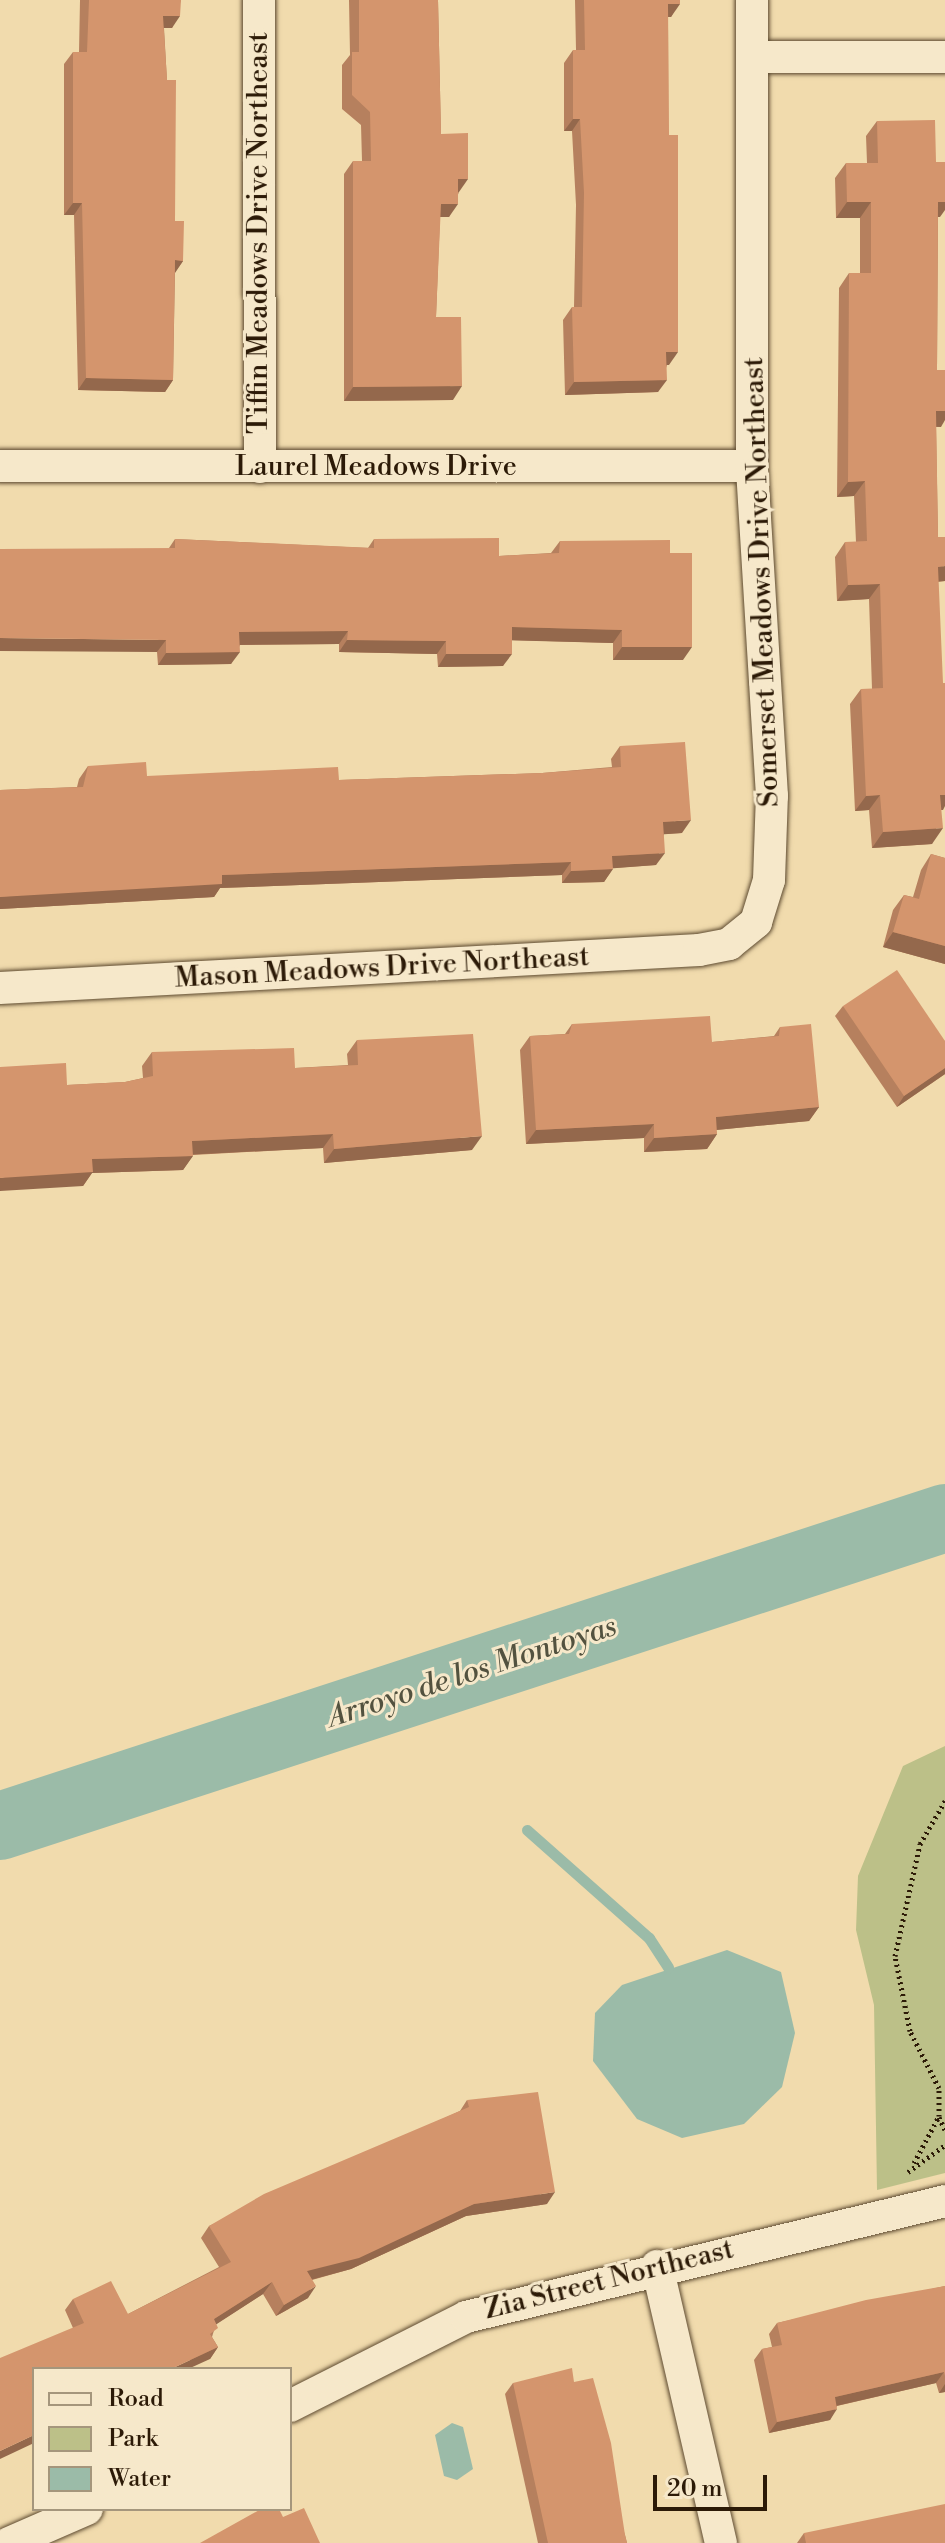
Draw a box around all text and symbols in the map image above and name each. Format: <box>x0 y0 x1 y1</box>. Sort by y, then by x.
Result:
street label: Tiffin Meadows Drive Northeast <box>242 32 276 434</box>
street label: Somerset Meadows Drive Northeast <box>737 356 787 808</box>
street label: Laurel Meadows Drive <box>235 450 517 484</box>
street label: Mason Meadows Drive Northeast <box>174 940 590 996</box>
water label: Arroyo de los Montoyas <box>323 1608 621 1736</box>
street label: Zia Street Northeast <box>481 2233 737 2327</box>
legend <box>32 2367 292 2511</box>
text: Road <box>108 2384 164 2414</box>
text: Park <box>108 2424 158 2454</box>
scale bar <box>657 2459 771 2509</box>
text: Water <box>108 2464 171 2494</box>
text: 20 m <box>667 2474 723 2504</box>

